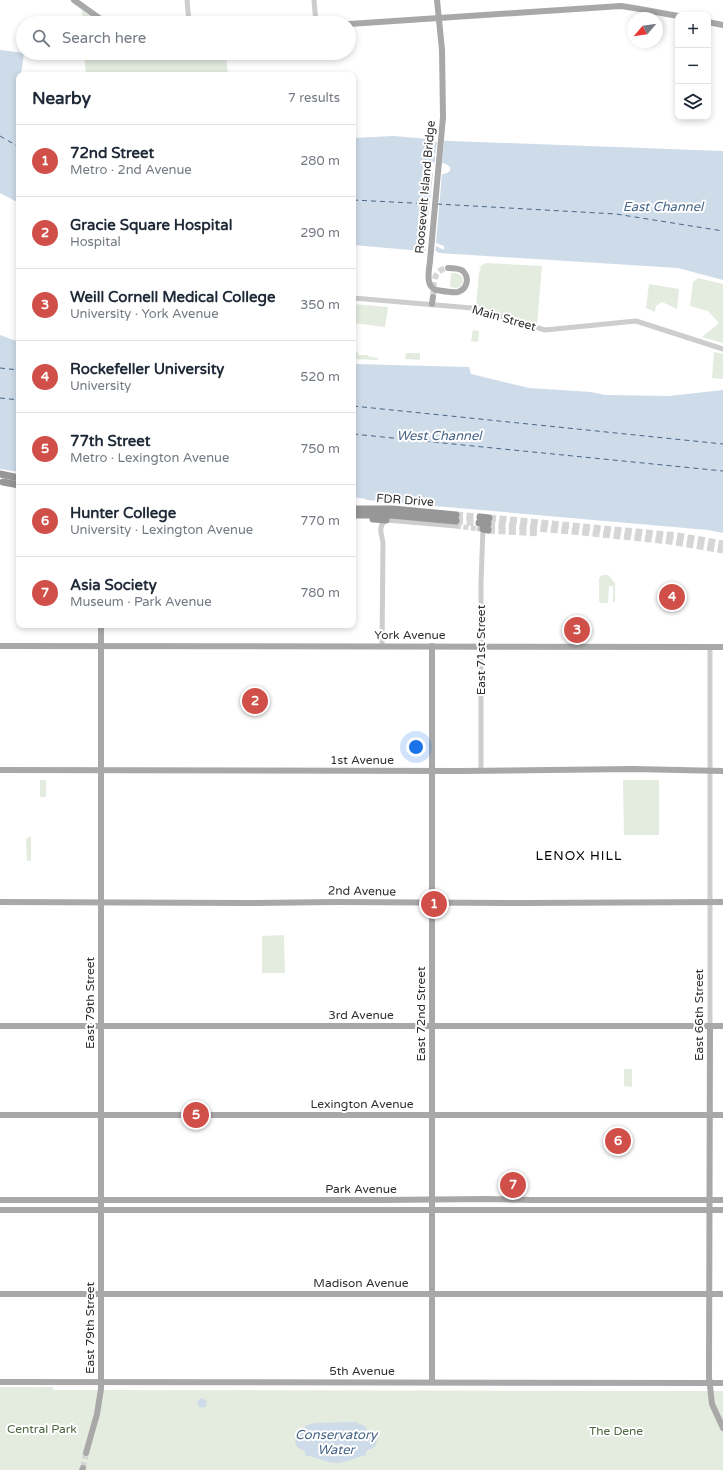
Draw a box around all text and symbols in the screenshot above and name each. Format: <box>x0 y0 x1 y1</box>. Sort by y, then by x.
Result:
north arrow <box>627 12 663 48</box>
map controls <box>675 12 711 120</box>
button: + <box>675 12 711 48</box>
search box <box>16 16 356 60</box>
icon: search <box>30 27 52 49</box>
text: Search here <box>62 29 146 47</box>
button: − <box>675 48 711 84</box>
button: layers <box>675 84 711 120</box>
text: Nearby <box>32 88 91 109</box>
text: 7 results <box>288 90 340 106</box>
street label: Roosevelt Island Bridge <box>412 119 438 254</box>
text: 72nd Street <box>70 144 154 162</box>
text: 1 <box>41 153 49 169</box>
text: 280 m <box>300 153 340 169</box>
text: Metro · 2nd Avenue <box>70 162 192 178</box>
water label: East Channel <box>623 199 705 215</box>
text: Gracie Square Hospital <box>70 216 232 234</box>
text: 2 <box>41 225 49 241</box>
text: 290 m <box>300 225 340 241</box>
text: Hospital <box>70 234 121 250</box>
text: Weill Cornell Medical College <box>70 288 275 306</box>
text: 3 <box>41 297 49 313</box>
text: 350 m <box>300 297 340 313</box>
street label: Main Street <box>470 302 538 334</box>
text: University · York Avenue <box>70 306 219 322</box>
text: Rockefeller University <box>70 360 224 378</box>
text: 4 <box>41 369 49 385</box>
text: 520 m <box>300 369 340 385</box>
text: University <box>70 378 131 394</box>
water label: West Channel <box>396 428 483 444</box>
text: 77th Street <box>70 432 150 450</box>
text: 5 <box>41 441 49 457</box>
text: 750 m <box>300 441 340 457</box>
text: Metro · Lexington Avenue <box>70 450 229 466</box>
street label: FDR Drive <box>376 491 434 509</box>
text: Hunter College <box>70 504 176 522</box>
text: 6 <box>41 513 49 529</box>
text: 770 m <box>300 513 340 529</box>
text: University · Lexington Avenue <box>70 522 253 538</box>
text: Asia Society <box>70 576 157 594</box>
pin: 4 <box>659 582 685 612</box>
text: 7 <box>41 585 49 601</box>
text: 780 m <box>300 585 340 601</box>
text: Museum · Park Avenue <box>70 594 212 610</box>
street label: East 71st Street <box>474 604 488 695</box>
pin: 3 <box>564 615 590 645</box>
street label: York Avenue <box>374 628 446 642</box>
pin: 2 <box>242 686 268 716</box>
your location <box>406 737 426 757</box>
street label: 1st Avenue <box>330 753 394 767</box>
district label: LENOX HILL <box>535 848 623 864</box>
street label: 2nd Avenue <box>328 883 397 899</box>
pin: 1 <box>421 889 447 919</box>
street label: East 79th Street <box>83 957 97 1049</box>
street label: East 72nd Street <box>414 966 428 1062</box>
street label: East 66th Street <box>692 969 706 1061</box>
street label: 3rd Avenue <box>328 1008 394 1022</box>
street label: Lexington Avenue <box>310 1097 414 1111</box>
pin: 5 <box>183 1100 209 1130</box>
pin: 6 <box>605 1126 631 1156</box>
pin: 7 <box>500 1170 526 1200</box>
street label: Park Avenue <box>325 1182 397 1196</box>
street label: Madison Avenue <box>313 1276 409 1290</box>
street label: East 79th Street <box>83 1282 97 1374</box>
street label: 5th Avenue <box>329 1364 395 1378</box>
park label: Central Park <box>7 1422 77 1436</box>
park label: The Dene <box>589 1424 643 1438</box>
water label: Conservatory Water <box>295 1427 379 1458</box>

